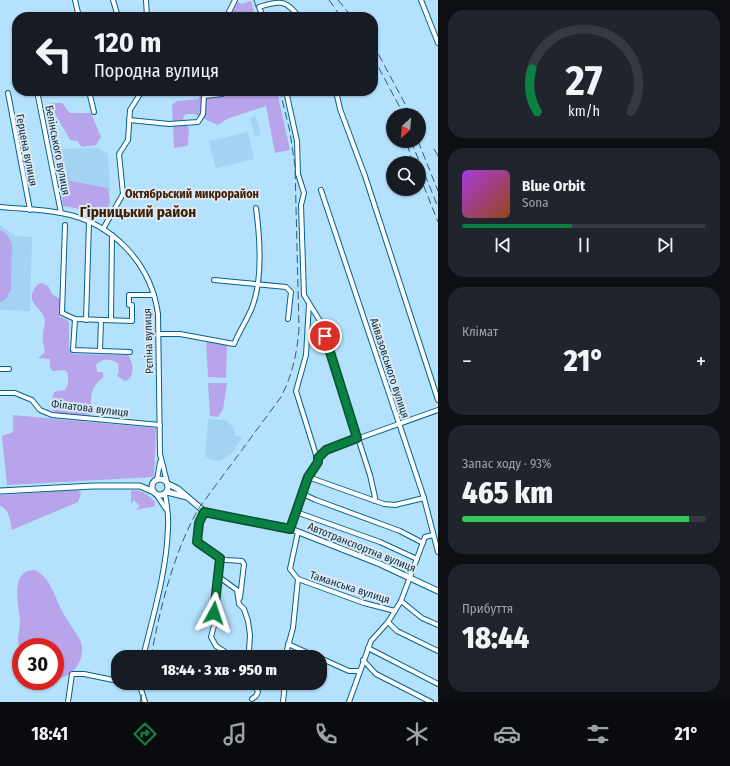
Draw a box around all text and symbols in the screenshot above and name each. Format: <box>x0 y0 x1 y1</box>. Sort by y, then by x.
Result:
text: 120 m <box>94 26 161 59</box>
icon: left <box>28 28 80 80</box>
text: 27 <box>565 56 603 106</box>
text: Породна вулиця <box>94 60 219 82</box>
text: km/h <box>568 103 600 120</box>
street label: Белінського вулиця <box>42 104 73 196</box>
north arrow <box>386 108 426 148</box>
map controls <box>386 108 426 196</box>
street label: Герцена вулиця <box>13 113 40 187</box>
button: search <box>386 156 426 196</box>
text: Blue Orbit <box>522 177 585 195</box>
district label: Октябрьский микрорайон <box>125 187 259 201</box>
text: Sona <box>522 195 549 210</box>
district label: Гірницький район <box>80 203 196 221</box>
icon: previous <box>492 234 514 256</box>
icon: pause <box>573 234 595 256</box>
icon: next <box>654 234 676 256</box>
street label: Рєпіна вулиця <box>141 308 156 374</box>
street label: Айвазовського вулиця <box>367 316 412 420</box>
pin <box>308 319 342 353</box>
text: Клімат <box>462 324 498 339</box>
icon: arrive <box>314 325 336 347</box>
text: 21° <box>564 343 604 379</box>
text: − <box>462 348 472 375</box>
text: + <box>696 348 706 375</box>
street label: Філатова вулиця <box>50 397 129 420</box>
text: Запас ходу · 93% <box>462 456 552 471</box>
text: 465 km <box>462 475 553 511</box>
street label: Автотранспортна вулиця <box>306 520 418 575</box>
street label: Таманська вулиця <box>308 568 392 607</box>
position arrow <box>193 592 235 634</box>
text: Прибуття <box>462 601 513 616</box>
text: 18:44 <box>462 620 529 656</box>
speed limit sign: 30 <box>12 638 64 690</box>
text: 18:44 · 3 хв · 950 m <box>161 661 277 679</box>
icon: directions <box>131 720 159 748</box>
icon: music <box>221 720 249 748</box>
icon: phone <box>312 720 340 748</box>
icon: climate <box>403 720 431 748</box>
icon: car <box>493 720 521 748</box>
icon: filters <box>584 720 612 748</box>
text: 18:41 <box>31 723 68 745</box>
text: 21° <box>675 723 699 745</box>

